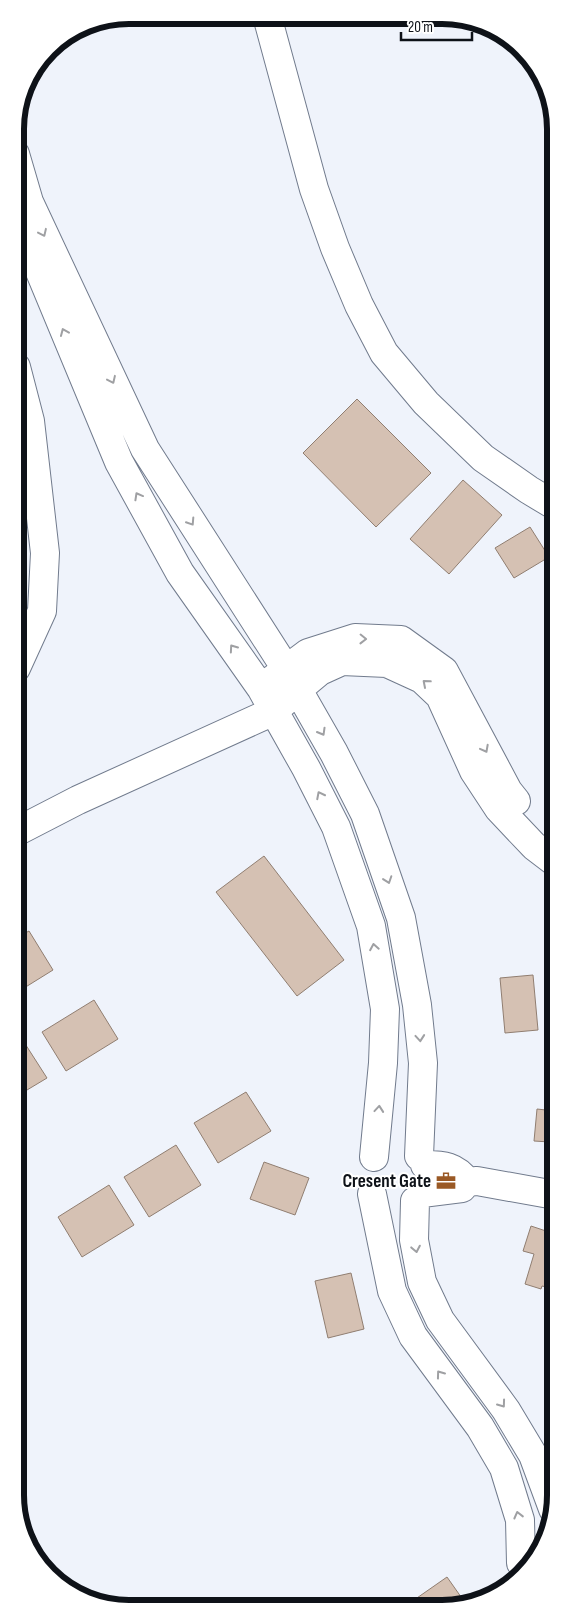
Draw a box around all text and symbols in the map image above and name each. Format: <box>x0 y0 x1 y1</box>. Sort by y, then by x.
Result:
scale bar <box>401 10 472 42</box>
text: 20 m <box>408 18 433 37</box>
one-way arrow <box>37 228 48 237</box>
one-way arrow <box>60 328 71 337</box>
one-way arrow <box>106 375 117 384</box>
one-way arrow <box>134 492 144 501</box>
one-way arrow <box>185 516 195 525</box>
one-way arrow <box>359 634 367 644</box>
one-way arrow <box>230 644 239 654</box>
one-way arrow <box>423 680 432 689</box>
one-way arrow <box>316 726 326 735</box>
one-way arrow <box>479 744 489 753</box>
one-way arrow <box>316 791 326 800</box>
one-way arrow <box>382 875 392 883</box>
one-way arrow <box>370 943 380 952</box>
one-way arrow <box>415 1035 426 1043</box>
one-way arrow <box>373 1104 384 1112</box>
place label: Cresent Gate <box>342 1170 431 1193</box>
office icon: Cresent Gate <box>435 1170 457 1192</box>
one-way arrow <box>410 1245 421 1254</box>
one-way arrow <box>438 1371 446 1380</box>
one-way arrow <box>496 1398 505 1408</box>
one-way arrow <box>513 1510 524 1519</box>

